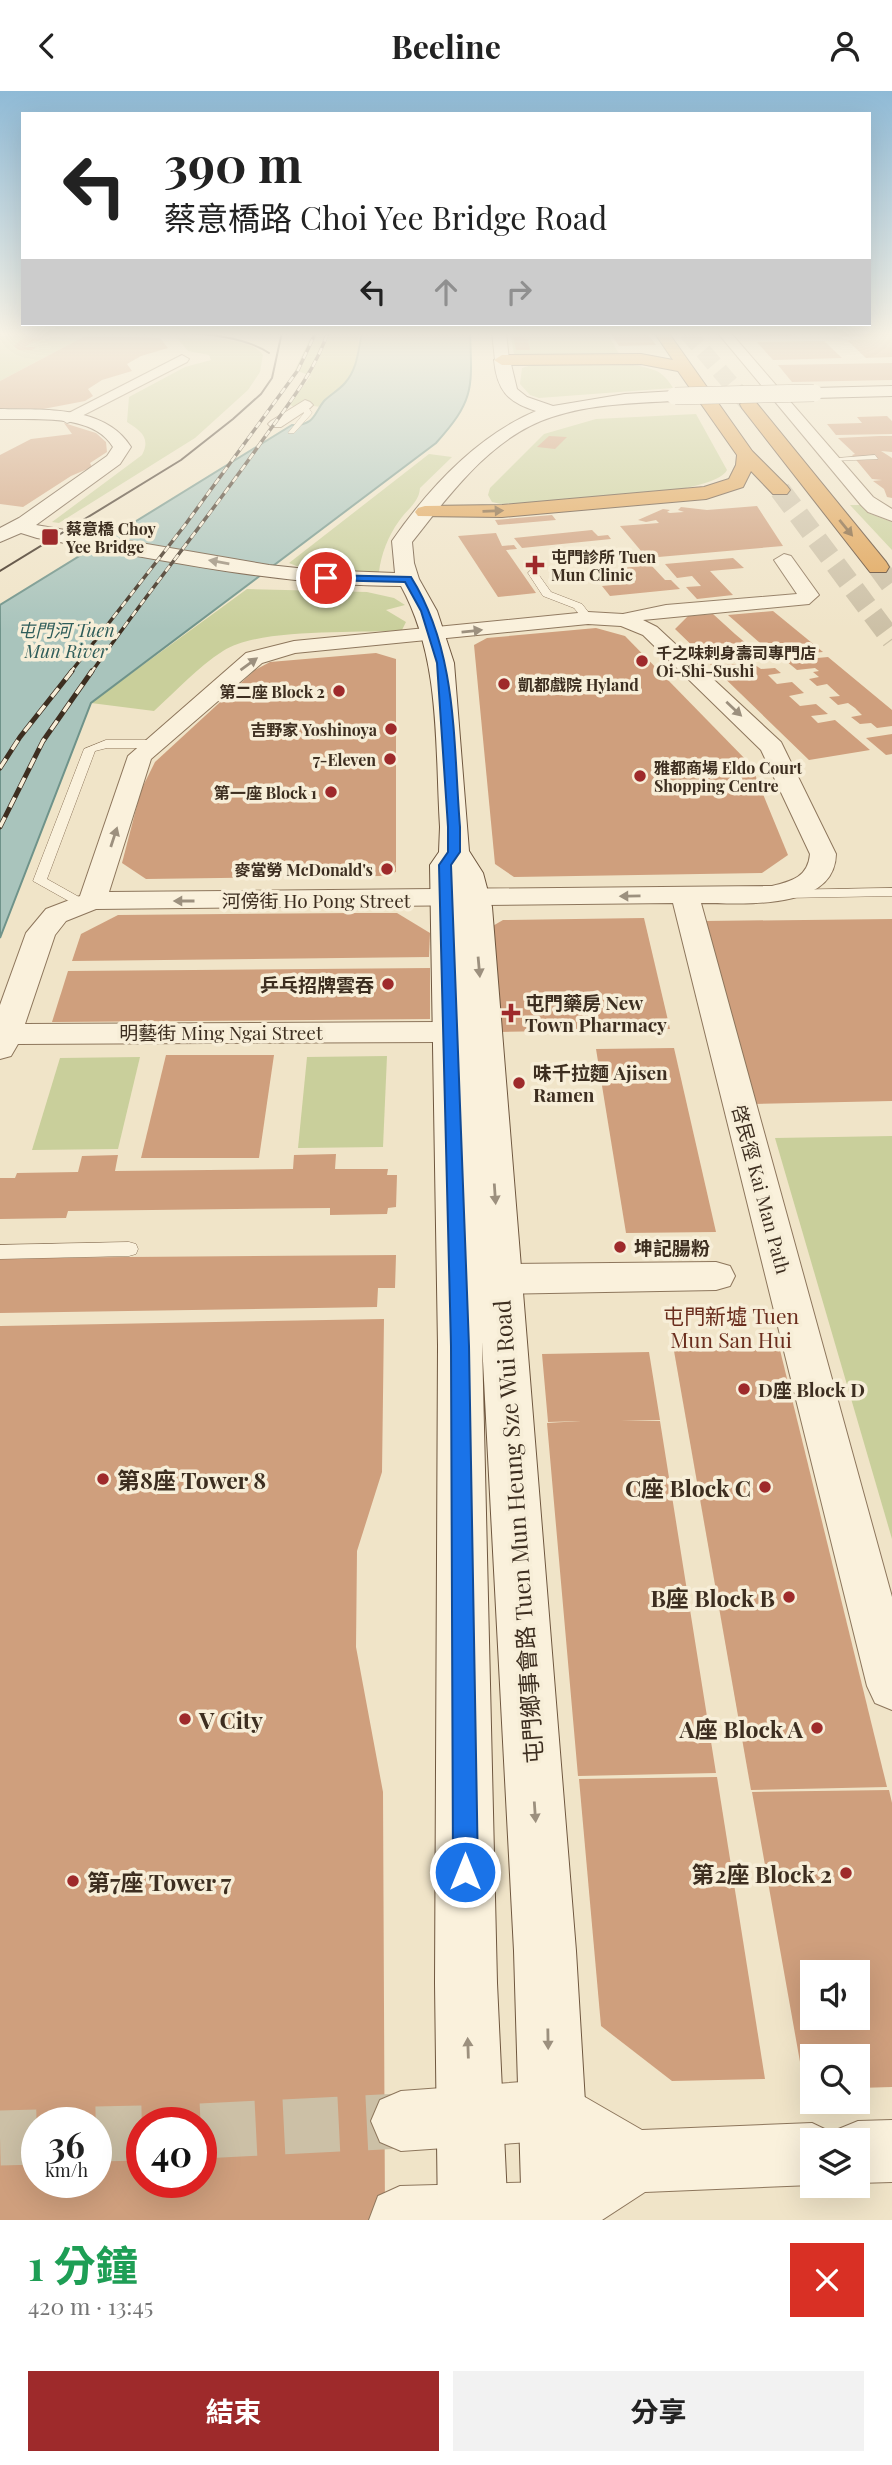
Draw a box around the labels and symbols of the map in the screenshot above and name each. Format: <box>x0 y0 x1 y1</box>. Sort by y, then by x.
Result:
one-way arrow <box>482 505 504 516</box>
place label: 蔡意橋 Choy Yee Bridge <box>65 518 157 557</box>
one-way arrow <box>838 519 853 536</box>
marker: 蔡意橋 Choy Yee Bridge <box>40 527 60 547</box>
place label: 屯門診所 Tuen Mun Clinic <box>551 546 656 585</box>
pin <box>296 548 356 608</box>
marker: 屯門診所 Tuen Mun Clinic <box>525 555 545 575</box>
one-way arrow <box>208 556 230 567</box>
water label: 屯門河 Tuen Mun River <box>17 618 115 663</box>
one-way arrow <box>461 625 483 636</box>
place label: 千之味刺身壽司專門店 Oi-Shi-Sushi <box>656 642 816 681</box>
marker: 千之味刺身壽司專門店 Oi-Shi-Sushi <box>634 653 650 669</box>
one-way arrow <box>240 657 258 671</box>
place label: 凱都戲院 Hyland <box>518 674 639 695</box>
marker: 凱都戲院 Hyland <box>496 676 512 692</box>
place label: 第二座 Block 2 <box>220 681 325 702</box>
marker: 第二座 Block 2 <box>331 683 347 699</box>
one-way arrow <box>725 700 742 716</box>
place label: 吉野家 Yoshinoya <box>250 719 378 740</box>
marker: 吉野家 Yoshinoya <box>383 721 399 737</box>
place label: 7-Eleven <box>313 749 376 770</box>
marker: 7-Eleven <box>382 751 398 767</box>
place label: 雅都商場 Eldo Court Shopping Centre <box>654 757 803 796</box>
marker: 雅都商場 Eldo Court Shopping Centre <box>632 768 648 784</box>
place label: 第一座 Block 1 <box>214 782 317 803</box>
marker: 第一座 Block 1 <box>323 784 339 800</box>
one-way arrow <box>109 826 119 847</box>
place label: 麥當勞 McDonald's <box>234 859 373 880</box>
marker: 麥當勞 McDonald's <box>379 861 395 877</box>
street label: 河傍街 Ho Pong Street <box>221 887 411 913</box>
one-way arrow <box>619 890 641 902</box>
one-way arrow <box>172 895 194 907</box>
one-way arrow <box>474 956 485 978</box>
place label: 乒乓招牌雲吞 <box>260 971 374 997</box>
marker: 乒乓招牌雲吞 <box>380 976 396 992</box>
place label: 屯門藥房 New Town Pharmacy <box>525 989 667 1037</box>
marker: 屯門藥房 New Town Pharmacy <box>503 1005 519 1021</box>
street label: 明藝街 Ming Ngai Street <box>119 1019 323 1045</box>
place label: 味千拉麵 Ajisen Ramen <box>533 1059 668 1107</box>
marker: 味千拉麵 Ajisen Ramen <box>511 1075 527 1091</box>
street label: 啓民徑 Kai Man Path <box>727 1101 797 1277</box>
one-way arrow <box>490 1183 501 1205</box>
place label: 坤記腸粉 <box>634 1234 710 1260</box>
marker: 坤記腸粉 <box>612 1239 628 1255</box>
street label: 屯門鄉事會路 Tuen Mun Heung Sze Wui Road <box>485 1299 549 1765</box>
district label: 屯門新墟 Tuen Mun San Hui <box>663 1301 800 1353</box>
place label: D座 Block D <box>758 1376 865 1402</box>
marker: D座 Block D <box>736 1381 752 1397</box>
place label: 第8座 Tower 8 <box>117 1464 266 1495</box>
marker: 第8座 Tower 8 <box>95 1471 111 1487</box>
place label: C座 Block C <box>625 1472 751 1503</box>
marker: C座 Block C <box>757 1479 773 1495</box>
place label: B座 Block B <box>650 1582 775 1613</box>
marker: B座 Block B <box>781 1589 797 1605</box>
place label: V City <box>198 1704 263 1735</box>
marker: V City <box>177 1711 193 1727</box>
place label: A座 Block A <box>679 1713 804 1744</box>
marker: A座 Block A <box>809 1720 825 1736</box>
one-way arrow <box>530 1801 541 1823</box>
position arrow <box>428 1835 502 1909</box>
place label: 第2座 Block 2 <box>691 1858 832 1889</box>
marker: 第2座 Block 2 <box>838 1865 854 1881</box>
place label: 第7座 Tower 7 <box>87 1866 232 1897</box>
marker: 第7座 Tower 7 <box>65 1873 81 1889</box>
one-way arrow <box>542 2028 554 2050</box>
one-way arrow <box>462 2037 474 2059</box>
speed limit sign: 40 <box>126 2107 217 2198</box>

